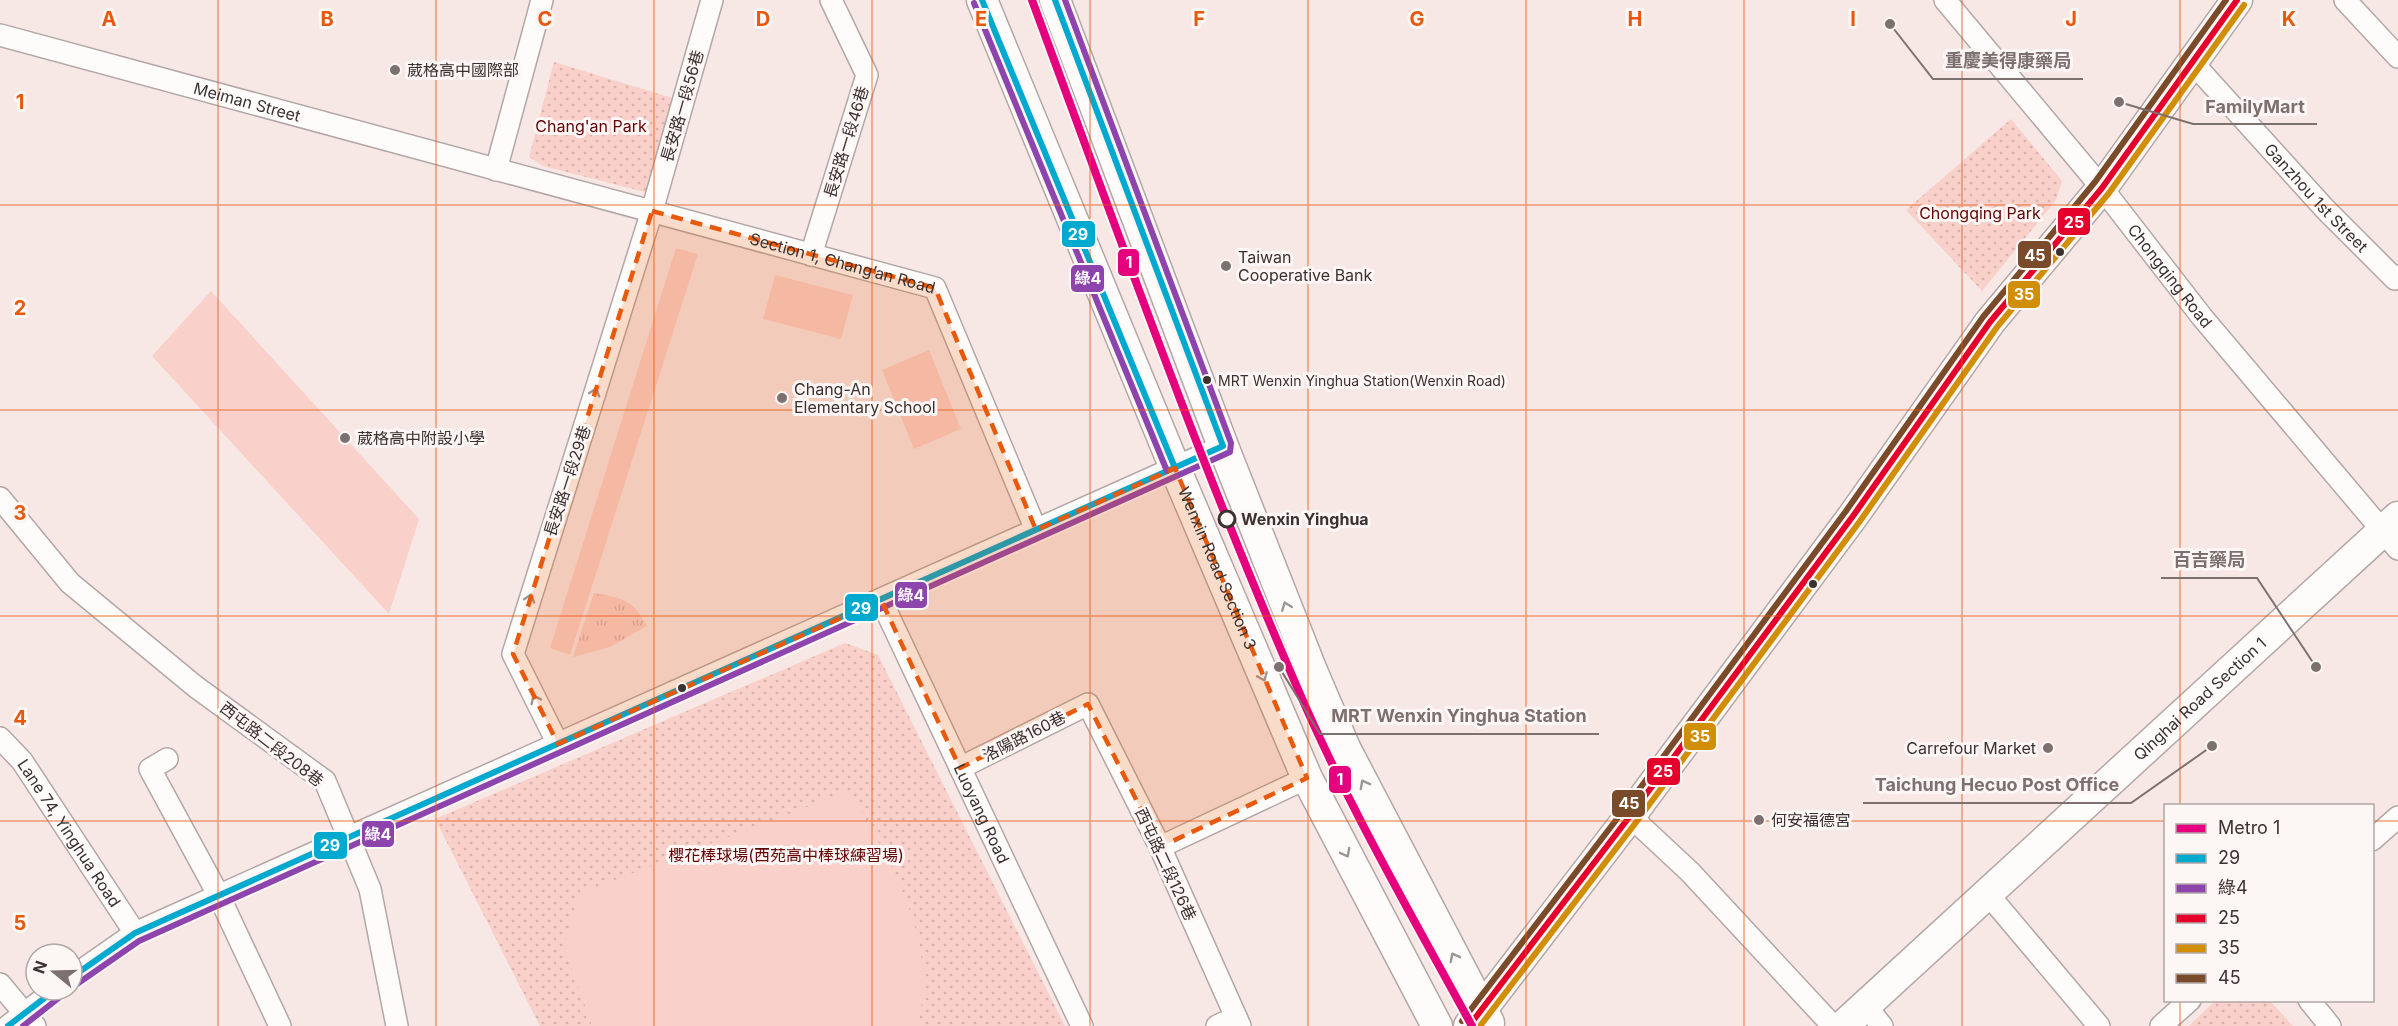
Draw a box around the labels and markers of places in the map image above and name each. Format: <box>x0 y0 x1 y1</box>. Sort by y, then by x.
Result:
callout: 重慶美得康藥局 <box>1933 43 2083 79</box>
place label: 葳格高中國際部 <box>407 60 519 80</box>
marker: 葳格高中國際部 <box>388 63 402 77</box>
callout: FamilyMart <box>2193 88 2317 124</box>
unlabelled marker <box>2054 246 2066 258</box>
place label: Taiwan Cooperative Bank <box>1238 247 1373 285</box>
marker: Taiwan Cooperative Bank <box>1219 259 1233 273</box>
place label: MRT Wenxin Yinghua Station(Wenxin Road) <box>1218 372 1506 389</box>
marker: MRT Wenxin Yinghua Station(Wenxin Road) <box>1201 374 1213 386</box>
place label: Chang-An Elementary School <box>794 379 936 417</box>
marker: Chang-An Elementary School <box>775 391 789 405</box>
place label: 葳格高中附設小學 <box>357 428 485 448</box>
marker: 葳格高中附設小學 <box>338 431 352 445</box>
place label: Wenxin Yinghua <box>1241 509 1369 529</box>
marker: Wenxin Yinghua <box>1218 510 1236 528</box>
callout: 百吉藥局 <box>2161 542 2257 578</box>
unlabelled marker <box>1807 578 1819 590</box>
unlabelled marker <box>676 682 688 694</box>
callout: MRT Wenxin Yinghua Station <box>1320 698 1599 734</box>
place label: Carrefour Market <box>1906 738 2036 758</box>
marker: Carrefour Market <box>2041 741 2055 755</box>
callout: Taichung Hecuo Post Office <box>1863 767 2131 803</box>
place label: 何安福德宮 <box>1771 810 1851 830</box>
marker: 何安福德宮 <box>1752 813 1766 827</box>

